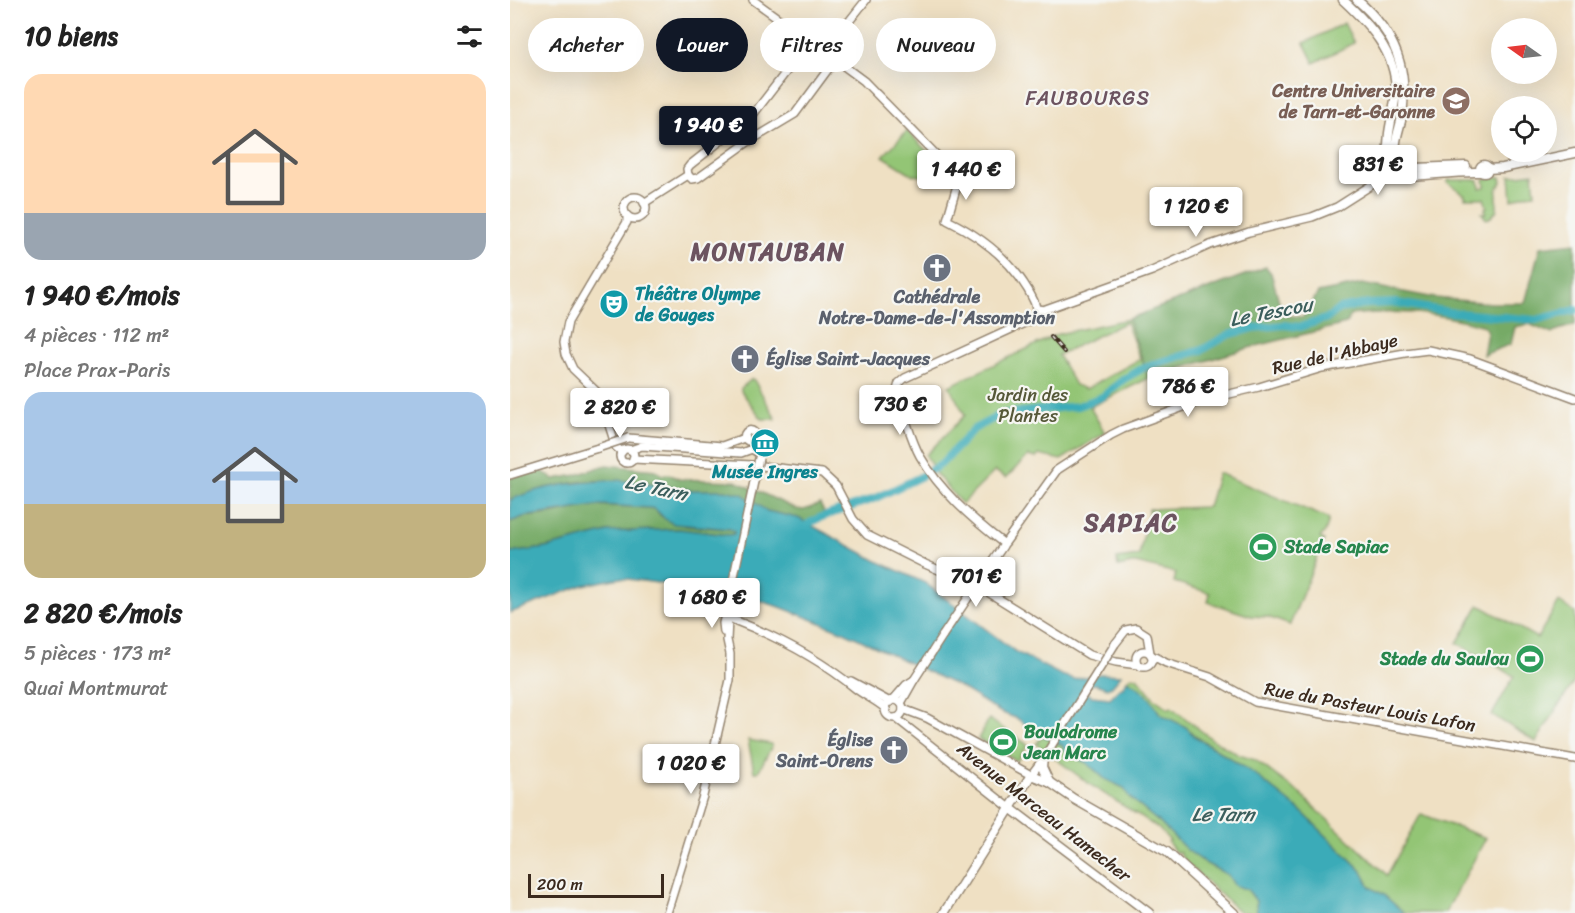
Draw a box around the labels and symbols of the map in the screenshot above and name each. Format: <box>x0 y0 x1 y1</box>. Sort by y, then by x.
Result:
north arrow <box>1491 18 1557 84</box>
place label: Centre Universitaire de Tarn-et-Garonne <box>1271 75 1436 128</box>
district label: FAUBOURGS <box>1025 81 1151 116</box>
school or university icon: Centre Universitaire de Tarn-et-Garonne <box>1440 85 1472 117</box>
pin: 1 940 € <box>653 106 763 157</box>
pin: 831 € <box>1336 145 1420 196</box>
pin: 1 440 € <box>911 150 1021 201</box>
pin: 1 120 € <box>1141 187 1251 238</box>
district label: MONTAUBAN <box>690 231 845 273</box>
church icon: Cathédrale Notre-Dame-de-l'Assomption <box>921 252 953 284</box>
place label: Théâtre Olympe de Gouges <box>635 278 761 331</box>
place label: Cathédrale Notre-Dame-de-l'Assomption <box>818 281 1055 334</box>
water label: Le Tescou <box>1227 286 1318 337</box>
theatre icon: Théâtre Olympe de Gouges <box>598 288 630 320</box>
street label: Rue de l'Abbaye <box>1269 324 1401 384</box>
church icon: Église Saint-Jacques <box>729 343 761 375</box>
place label: Église Saint-Jacques <box>766 343 931 375</box>
pin: 786 € <box>1146 367 1230 418</box>
park label: Jardin des Plantes <box>987 379 1069 432</box>
pin: 730 € <box>858 385 942 436</box>
pin: 2 820 € <box>565 388 675 439</box>
museum icon: Musée Ingres <box>749 427 781 459</box>
place label: Musée Ingres <box>711 456 819 488</box>
water label: Le Tarn <box>622 464 692 512</box>
district label: SAPIAC <box>1083 502 1178 544</box>
sports icon: Stade Sapiac <box>1247 531 1279 563</box>
place label: Stade Sapiac <box>1283 531 1389 563</box>
pin: 701 € <box>934 557 1018 608</box>
pin: 1 680 € <box>657 578 767 629</box>
place label: Stade du Saulou <box>1379 643 1509 675</box>
sports icon: Stade du Saulou <box>1514 643 1546 675</box>
street label: Rue du Pasteur Louis Lafon <box>1262 673 1478 741</box>
place label: Boulodrome Jean Marc <box>1023 716 1118 769</box>
place label: Église Saint-Orens <box>775 724 874 777</box>
sports icon: Boulodrome Jean Marc <box>987 726 1019 758</box>
street label: Avenue Marceau Hamecher <box>949 733 1140 892</box>
church icon: Église Saint-Orens <box>878 734 910 766</box>
pin: 1 020 € <box>636 744 746 795</box>
water label: Le Tarn <box>1192 797 1256 832</box>
scale bar <box>528 871 664 898</box>

